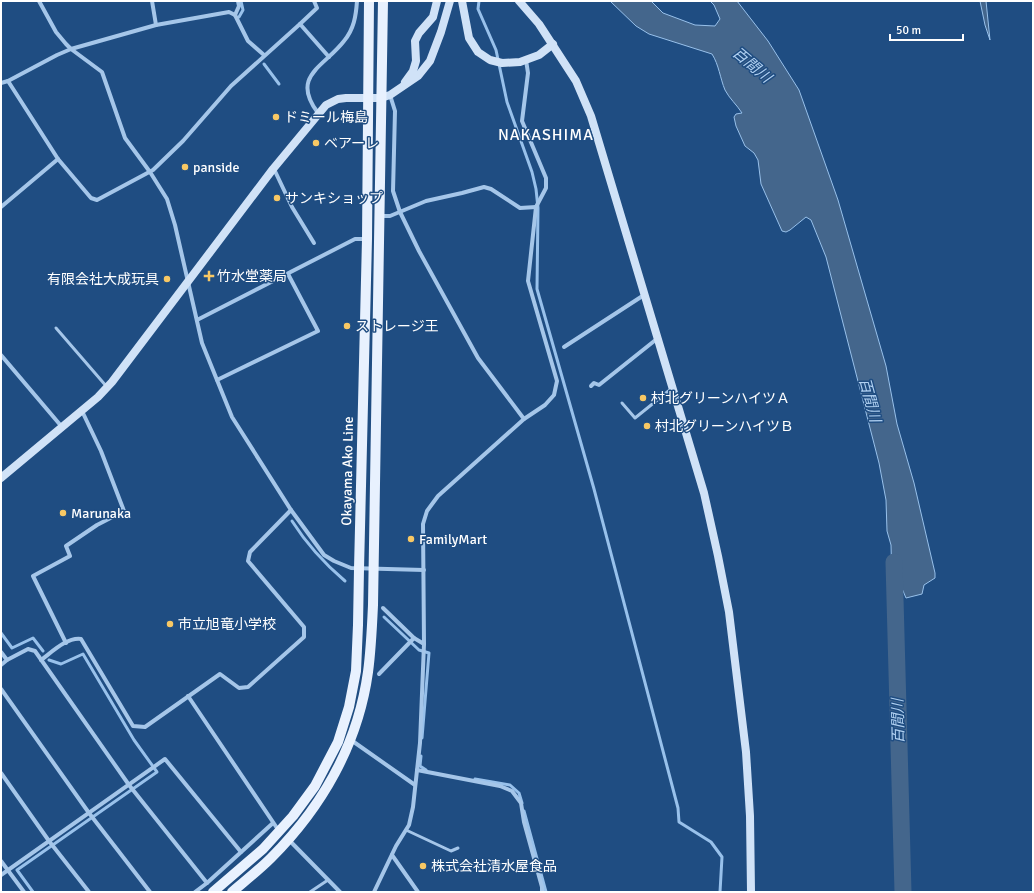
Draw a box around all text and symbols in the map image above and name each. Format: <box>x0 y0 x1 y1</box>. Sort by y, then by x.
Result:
scale bar <box>890 16 963 42</box>
text: 50 m <box>896 23 921 38</box>
water label: 百間川 <box>729 44 777 88</box>
place label: ドミール梅島 <box>284 109 368 126</box>
marker: ドミール梅島 <box>271 112 281 122</box>
district label: NAKASHIMA <box>498 125 594 145</box>
place label: ベアーレ <box>324 135 379 152</box>
marker: ベアーレ <box>311 138 321 148</box>
place label: panside <box>193 159 240 176</box>
marker: panside <box>180 162 190 172</box>
place label: サンキショップ <box>285 190 383 207</box>
marker: サンキショップ <box>272 193 282 203</box>
place label: 竹水堂薬局 <box>217 268 287 285</box>
place label: 有限会社大成玩具 <box>47 271 159 288</box>
marker: 竹水堂薬局 <box>204 271 214 281</box>
marker: 有限会社大成玩具 <box>162 274 172 284</box>
place label: ストレージ王 <box>355 318 439 335</box>
marker: ストレージ王 <box>342 321 352 331</box>
water label: 百間川 <box>855 376 885 426</box>
place label: 村北グリーンハイツＡ <box>651 390 790 407</box>
marker: 村北グリーンハイツＡ <box>638 393 648 403</box>
street label: Okayama Ako Line <box>338 416 357 526</box>
place label: 村北グリーンハイツＢ <box>655 418 794 435</box>
marker: 村北グリーンハイツＢ <box>642 421 652 431</box>
place label: Marunaka <box>71 505 131 522</box>
marker: Marunaka <box>58 508 68 518</box>
place label: FamilyMart <box>419 531 487 548</box>
marker: FamilyMart <box>406 534 416 544</box>
place label: 市立旭竜小学校 <box>178 616 276 633</box>
marker: 市立旭竜小学校 <box>165 619 175 629</box>
water label: 百間川 <box>889 696 907 744</box>
place label: 株式会社清水屋食品 <box>431 858 557 875</box>
marker: 株式会社清水屋食品 <box>418 861 428 871</box>

